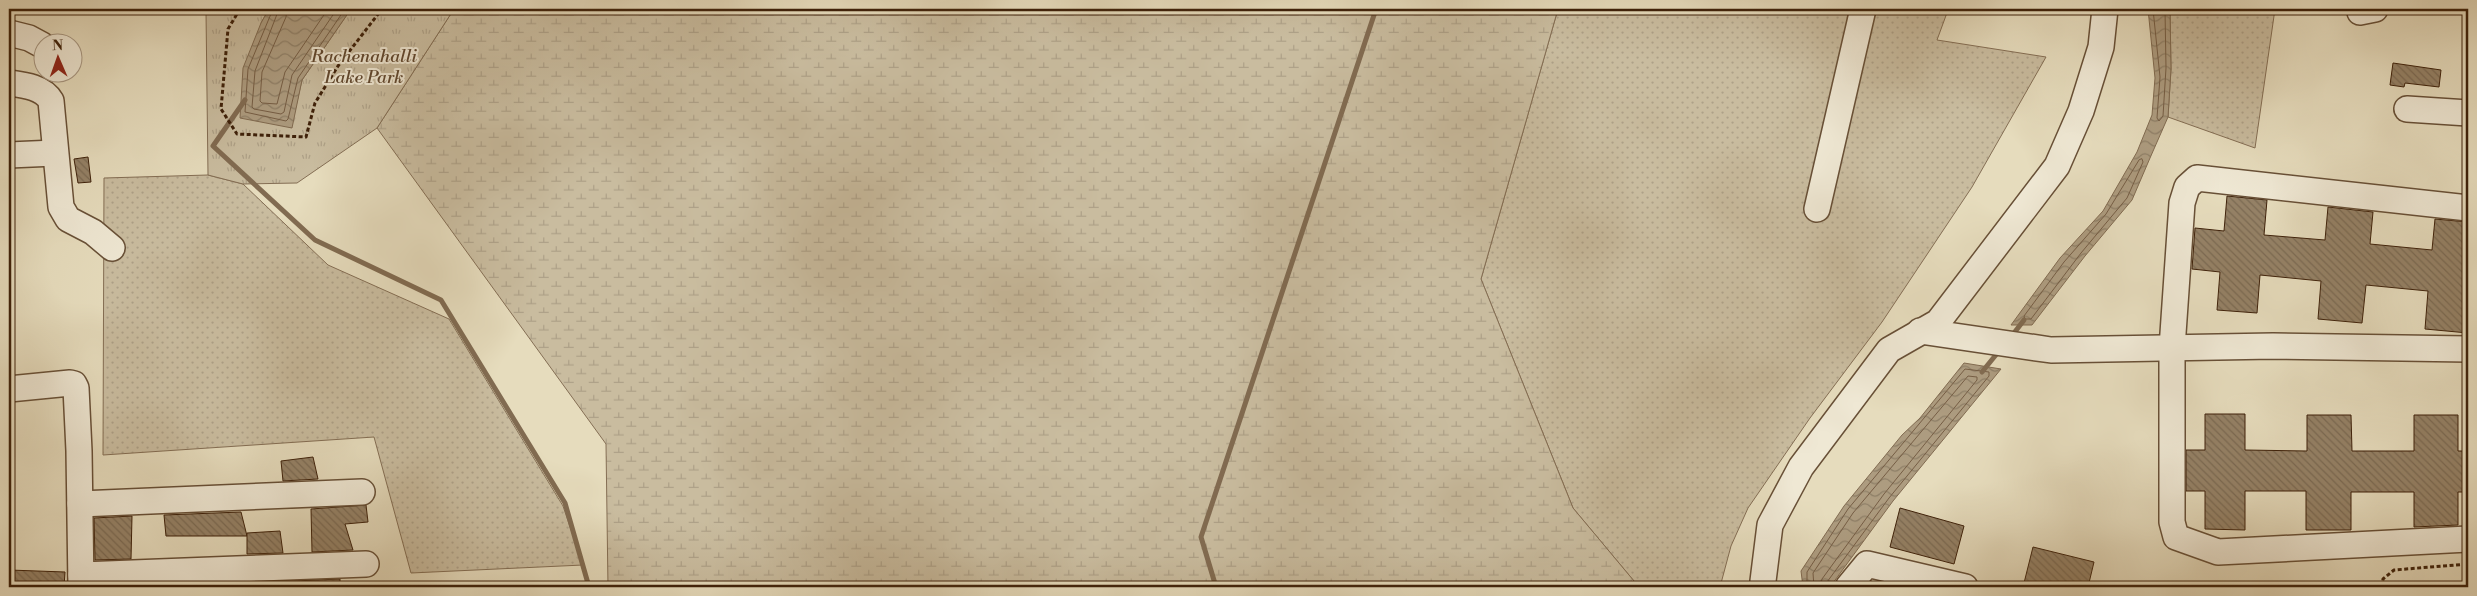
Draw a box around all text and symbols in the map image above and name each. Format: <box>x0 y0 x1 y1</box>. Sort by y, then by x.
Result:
north arrow <box>32 32 82 82</box>
text: N <box>52 37 63 55</box>
park label: Rachenahalli Lake Park <box>310 45 418 89</box>

